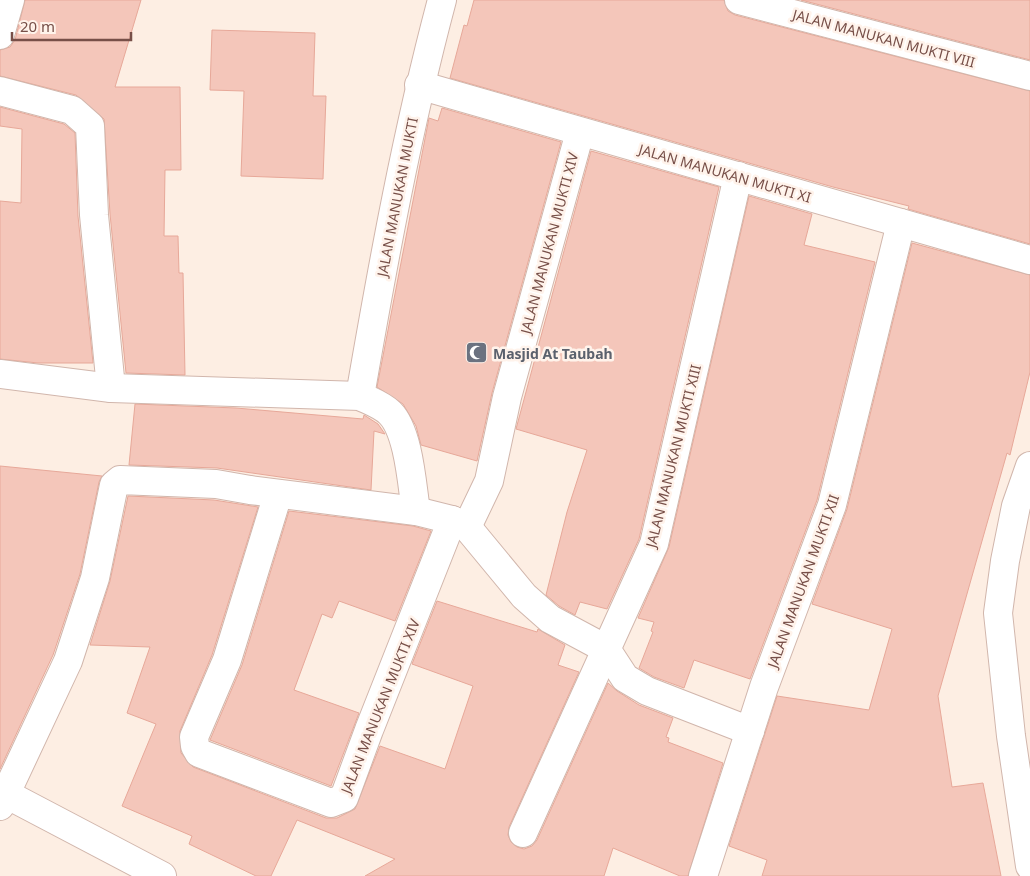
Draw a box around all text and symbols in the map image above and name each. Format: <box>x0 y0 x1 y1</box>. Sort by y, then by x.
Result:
street label: JALAN MANUKAN MUKTI VIII <box>789 4 978 72</box>
scale bar <box>12 10 131 42</box>
text: 20 m <box>20 16 55 36</box>
street label: JALAN MANUKAN MUKTI <box>372 115 422 280</box>
street label: JALAN MANUKAN MUKTI XI <box>635 139 814 207</box>
street label: JALAN MANUKAN MUKTI XIV <box>515 150 583 338</box>
mosque icon: Masjid At Taubah <box>465 341 489 365</box>
place label: Masjid At Taubah <box>493 344 613 363</box>
street label: JALAN MANUKAN MUKTI XIII <box>641 362 705 551</box>
street label: JALAN MANUKAN MUKTI XII <box>762 491 843 672</box>
street label: JALAN MANUKAN MUKTI XIV <box>335 615 424 798</box>

